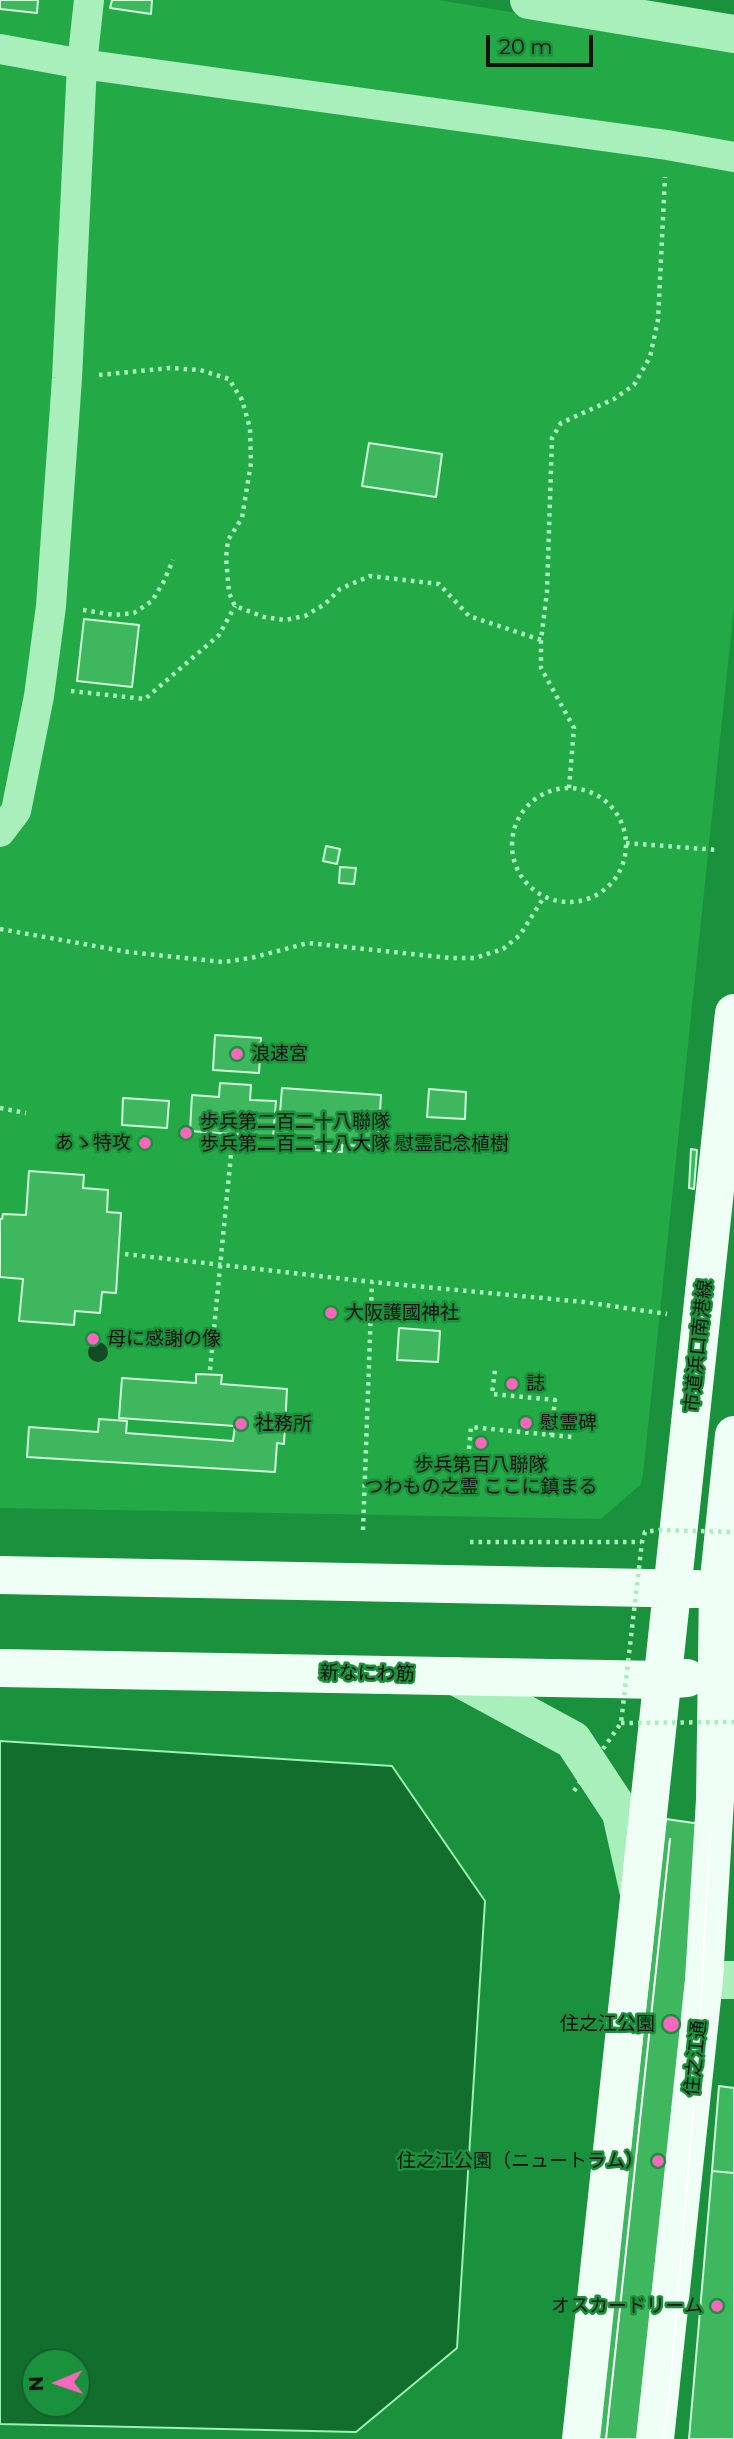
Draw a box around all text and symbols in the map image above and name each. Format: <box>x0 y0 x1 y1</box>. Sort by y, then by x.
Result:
scale bar <box>489 21 596 65</box>
text: 20 m <box>499 34 553 59</box>
place label: 浪速宮 <box>251 1043 308 1065</box>
marker: 浪速宮 <box>229 1046 245 1062</box>
place label: 歩兵第二百二十八聯隊 歩兵第二百二十八大隊 慰霊記念植樹 <box>200 1111 509 1155</box>
marker: 歩兵第二百二十八聯隊 歩兵第二百二十八大隊 慰霊記念植樹 <box>178 1125 194 1141</box>
place label: あゝ特攻 <box>55 1132 131 1154</box>
marker: あゝ特攻 <box>137 1135 153 1151</box>
street label: 市道浜口南港線 <box>681 1279 717 1413</box>
place label: 大阪護國神社 <box>345 1302 459 1324</box>
marker: 大阪護國神社 <box>323 1305 339 1321</box>
place label: 母に感謝の像 <box>107 1328 221 1350</box>
marker: 母に感謝の像 <box>85 1331 101 1347</box>
place label: 誌 <box>526 1373 545 1395</box>
marker: 誌 <box>504 1376 520 1392</box>
place label: 慰霊碑 <box>540 1412 597 1434</box>
place label: 社務所 <box>255 1413 312 1435</box>
marker: 慰霊碑 <box>518 1415 534 1431</box>
marker: 社務所 <box>233 1416 249 1432</box>
marker: 歩兵第百八聯隊 つわもの之霊 ここに鎮まる <box>473 1435 489 1451</box>
place label: 歩兵第百八聯隊 つわもの之霊 ここに鎮まる <box>365 1454 597 1498</box>
street label: 新なにわ筋 <box>319 1662 415 1686</box>
place label: 住之江公園 <box>560 2013 655 2035</box>
marker: 住之江公園 <box>661 2014 681 2034</box>
street label: 住之江通 <box>681 2019 711 2097</box>
place label: 住之江公園（ニュートラム） <box>397 2150 644 2172</box>
marker: 住之江公園（ニュートラム） <box>650 2153 666 2169</box>
place label: オスカードリーム <box>551 2295 703 2317</box>
marker: オスカードリーム <box>709 2298 725 2314</box>
north arrow <box>21 2348 91 2418</box>
text: N <box>25 2376 48 2392</box>

